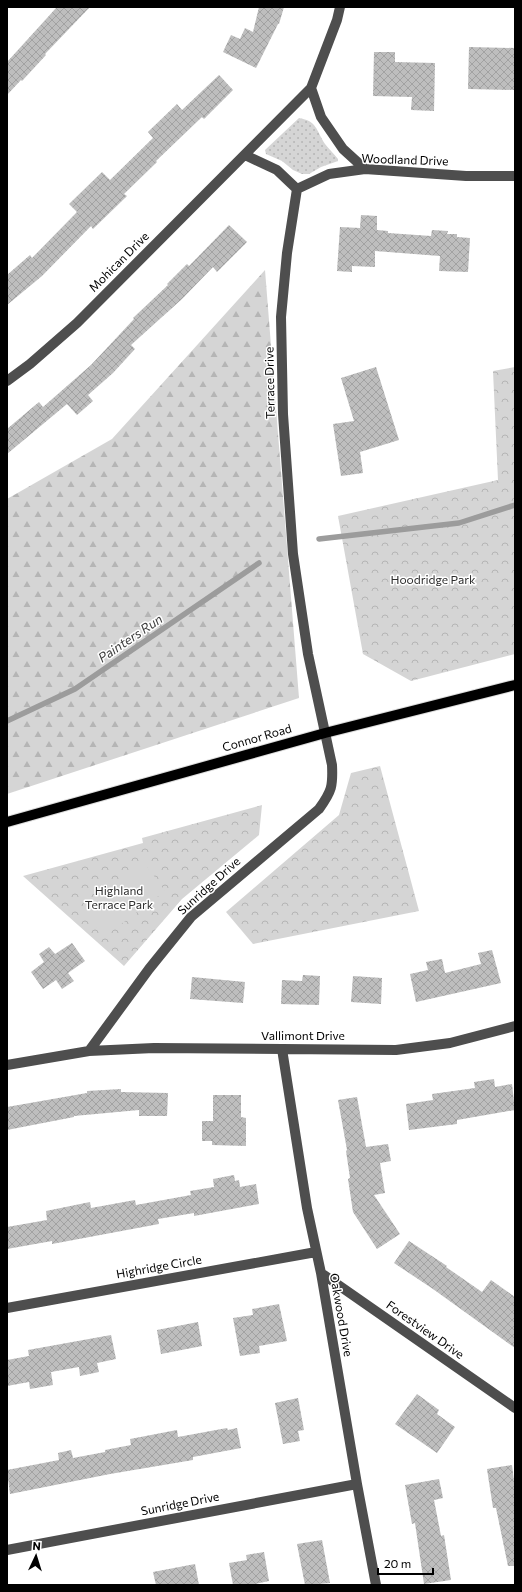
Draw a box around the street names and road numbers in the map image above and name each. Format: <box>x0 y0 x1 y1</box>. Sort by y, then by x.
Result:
street label: Woodland Drive <box>361 150 449 168</box>
street label: Mohican Drive <box>85 228 151 294</box>
street label: Terrace Drive <box>261 347 277 419</box>
street label: Connor Road <box>220 720 293 754</box>
street label: Sunridge Drive <box>174 853 243 917</box>
street label: Vallimont Drive <box>261 1028 345 1042</box>
street label: Highridge Circle <box>115 1252 203 1280</box>
street label: Oakwood Drive <box>328 1272 356 1358</box>
street label: Forestview Drive <box>384 1297 467 1361</box>
street label: Sunridge Drive <box>139 1489 220 1517</box>

